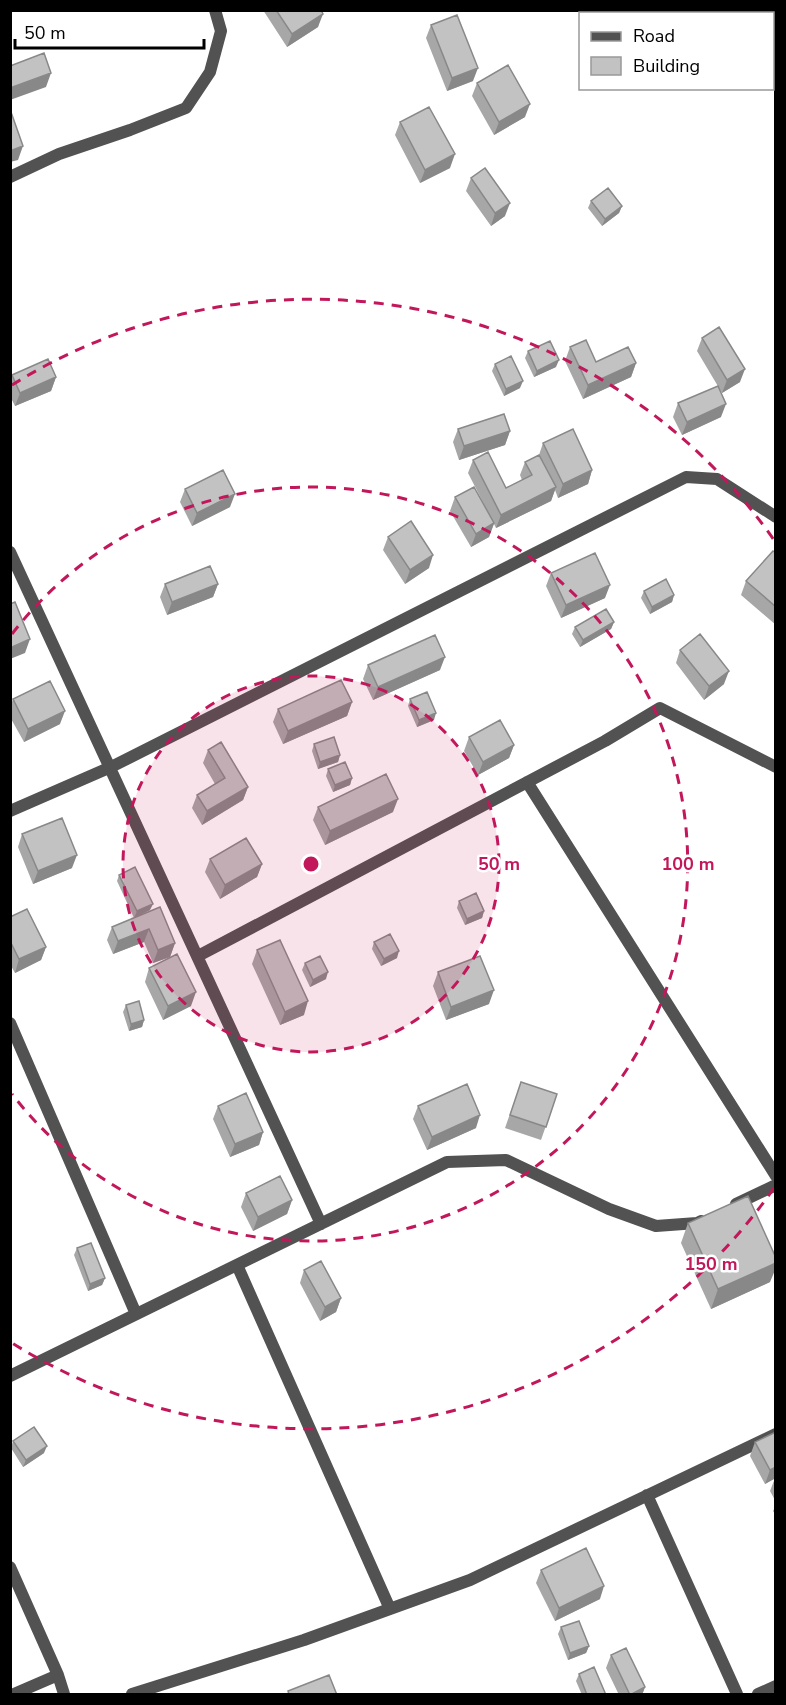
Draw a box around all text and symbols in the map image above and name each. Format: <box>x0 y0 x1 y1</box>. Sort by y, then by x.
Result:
scale bar <box>15 12 204 50</box>
legend <box>579 12 774 90</box>
text: 50 m <box>24 21 66 45</box>
text: Road <box>633 24 675 48</box>
text: Building <box>633 54 700 78</box>
text: 50 m <box>478 852 520 876</box>
text: 100 m <box>661 852 715 876</box>
centre of rings <box>301 854 321 874</box>
text: 150 m <box>684 1252 738 1276</box>

